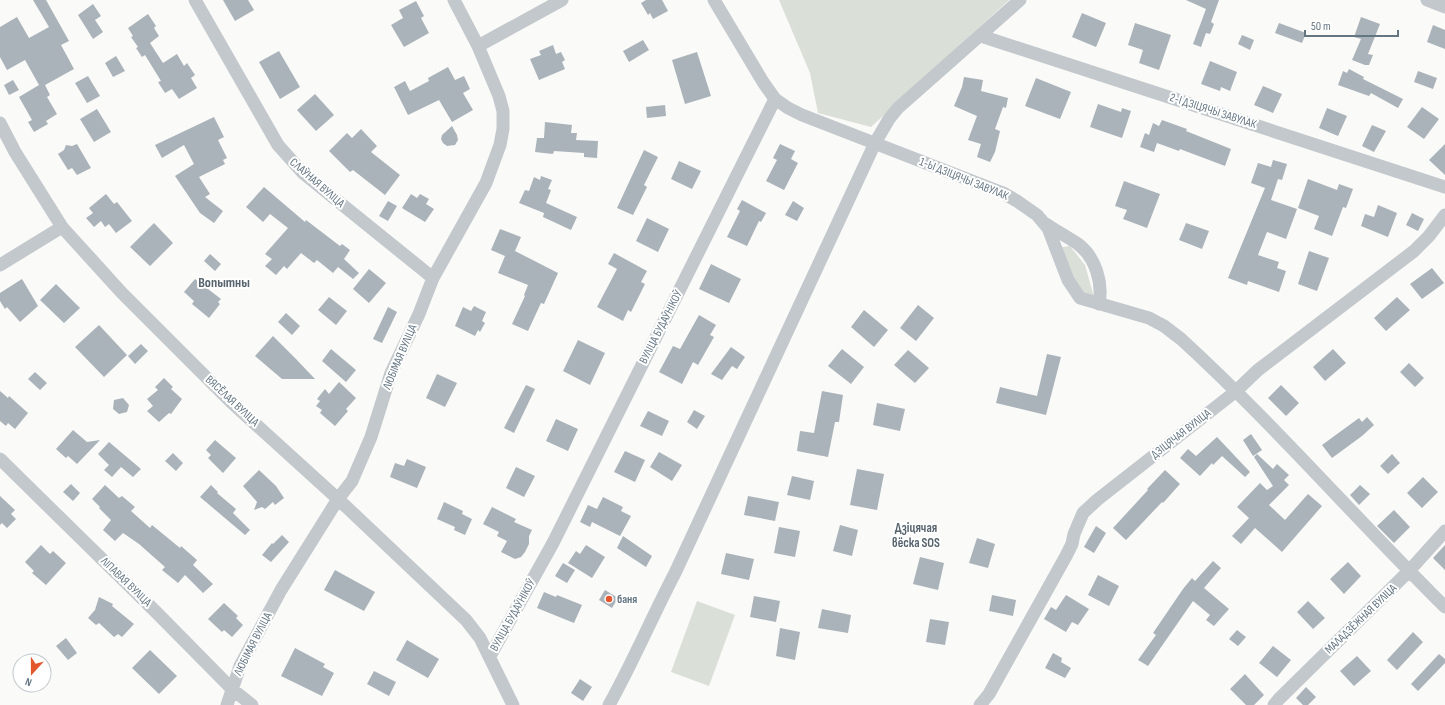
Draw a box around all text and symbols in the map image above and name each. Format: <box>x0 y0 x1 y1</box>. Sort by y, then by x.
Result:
scale bar <box>1305 12 1398 38</box>
text: 50 m <box>1311 19 1331 34</box>
street label: 2-І ДЗІЦЯЧЫ ЗАВУЛАК <box>1168 90 1259 132</box>
street label: 1-Ы ДЗІЦЯЧЫ ЗАВУЛАК <box>917 154 1011 204</box>
street label: СЛАЎНАЯ ВУЛІЦА <box>286 155 348 212</box>
district label: Вопытны <box>198 274 250 291</box>
street label: ВУЛІЦА БУДАЎНІКОЎ <box>636 288 686 366</box>
street label: ЛЮБІМАЯ ВУЛІЦА <box>379 322 421 393</box>
street label: ВЯСЁЛАЯ ВУЛІЦА <box>202 372 263 430</box>
street label: ДЗІЦЯЧАЯ ВУЛІЦА <box>1148 405 1215 462</box>
district label: Дзіцячая вёска SOS <box>892 520 940 551</box>
street label: ЛІПАВАЯ ВУЛІЦА <box>97 553 155 611</box>
street label: ВУЛІЦА БУДАЎНІКОЎ <box>487 576 539 654</box>
street label: МАЛАДЗЁЖНАЯ ВУЛІЦА <box>1322 580 1401 657</box>
place label: баня <box>617 592 637 607</box>
marker: баня <box>604 594 614 604</box>
street label: ЛЮБІМАЯ ВУЛІЦА <box>230 609 276 679</box>
north arrow <box>12 653 52 693</box>
text: N <box>23 675 34 689</box>

